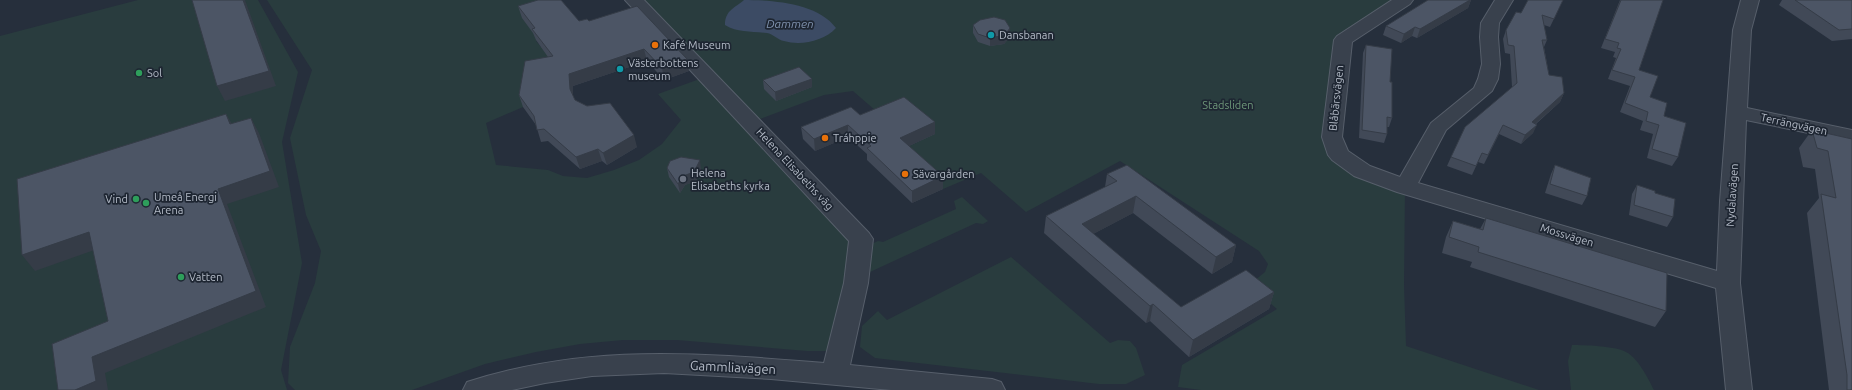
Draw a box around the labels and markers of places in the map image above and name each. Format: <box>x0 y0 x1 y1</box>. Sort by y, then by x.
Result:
place label: Dansbanan <box>999 29 1054 41</box>
marker: Dansbanan <box>986 30 996 40</box>
place label: Kafé Museum <box>663 39 731 51</box>
marker: Kafé Museum <box>650 40 660 50</box>
place label: Västerbottens museum <box>628 57 699 82</box>
marker: Västerbottens museum <box>615 64 625 74</box>
place label: Sol <box>147 67 162 79</box>
marker: Sol <box>134 68 144 78</box>
place label: Tráhppie <box>833 132 876 144</box>
marker: Tráhppie <box>820 133 830 143</box>
place label: Helena Elisabeths kyrka <box>691 167 770 192</box>
place label: Sävargården <box>913 168 975 180</box>
marker: Sävargården <box>900 169 910 179</box>
marker: Helena Elisabeths kyrka <box>678 174 688 184</box>
place label: Umeå Energi Arena <box>154 191 217 216</box>
place label: Vind <box>105 193 128 205</box>
marker: Vind <box>131 194 141 204</box>
marker: Umeå Energi Arena <box>141 198 151 208</box>
place label: Vatten <box>189 271 222 283</box>
marker: Vatten <box>176 272 186 282</box>

